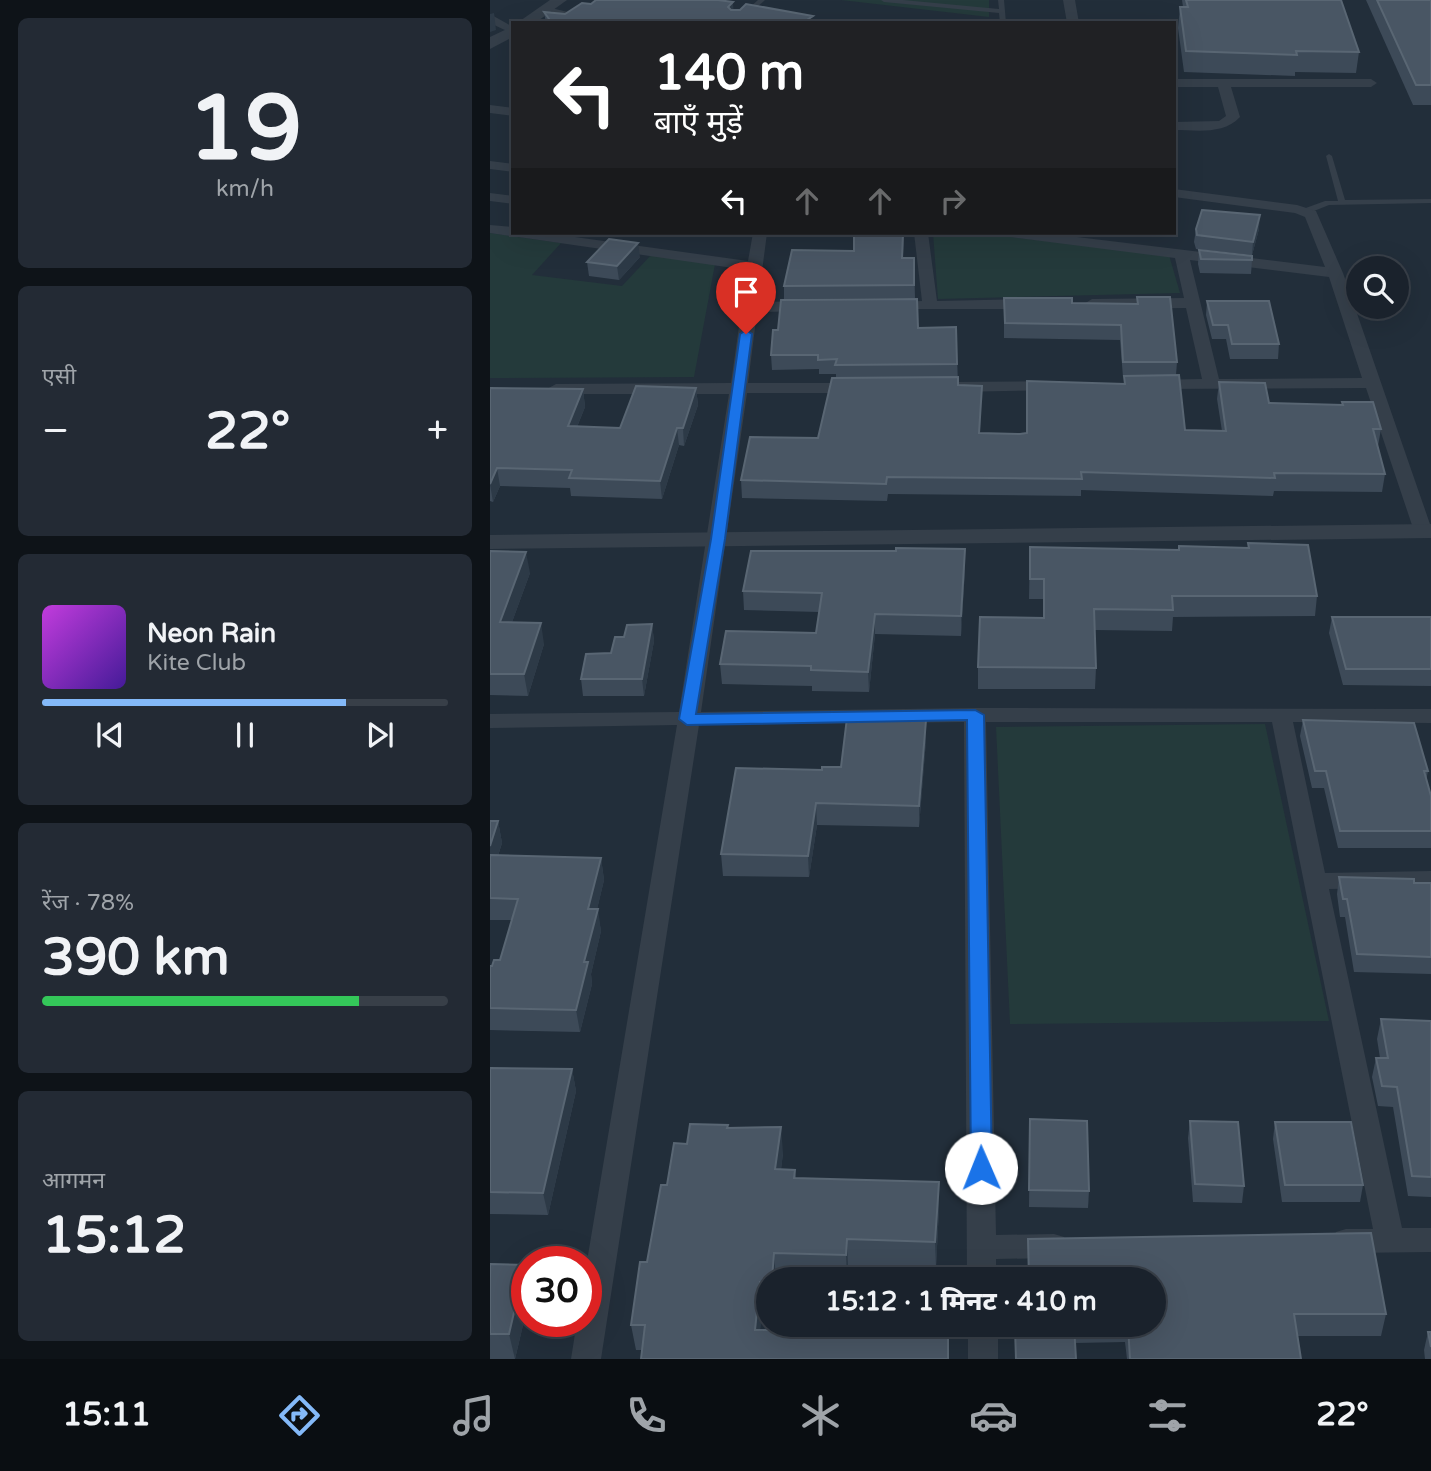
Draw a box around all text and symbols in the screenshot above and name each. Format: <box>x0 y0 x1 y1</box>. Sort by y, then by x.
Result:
text: 140 m <box>654 44 804 103</box>
icon: left <box>539 49 630 140</box>
text: 19 <box>188 74 302 184</box>
text: बाएँ मुड़ें <box>654 104 743 142</box>
text: km/h <box>216 175 274 203</box>
icon: left <box>715 182 753 220</box>
icon: ahead <box>788 182 826 220</box>
icon: ahead <box>861 182 899 220</box>
icon: right <box>934 182 972 220</box>
map controls <box>1346 256 1409 319</box>
button: search <box>1346 256 1409 319</box>
pin <box>716 262 776 334</box>
icon: arrive <box>727 273 765 311</box>
text: एसी <box>42 363 76 391</box>
text: 22° <box>205 400 290 463</box>
text: − <box>42 408 69 454</box>
text: + <box>427 408 448 454</box>
text: Neon Rain <box>147 618 276 649</box>
text: Kite Club <box>147 649 246 677</box>
icon: previous <box>91 716 129 754</box>
icon: pause <box>226 716 264 754</box>
icon: next <box>361 716 399 754</box>
text: रेंज · 78% <box>42 889 134 917</box>
text: 390 km <box>42 926 230 989</box>
position arrow <box>944 1131 1018 1205</box>
text: आगमन <box>42 1167 105 1195</box>
text: 15:12 <box>42 1204 186 1267</box>
speed limit sign: 30 <box>511 1246 602 1337</box>
text: 15:12 · 1 मिनट · 410 m <box>825 1286 1097 1317</box>
icon: directions <box>275 1391 324 1440</box>
icon: music <box>449 1391 498 1440</box>
icon: phone <box>622 1391 671 1440</box>
icon: climate <box>796 1391 845 1440</box>
icon: car <box>969 1391 1018 1440</box>
icon: filters <box>1143 1391 1192 1440</box>
text: 15:11 <box>62 1396 151 1434</box>
text: 22° <box>1316 1396 1369 1434</box>

